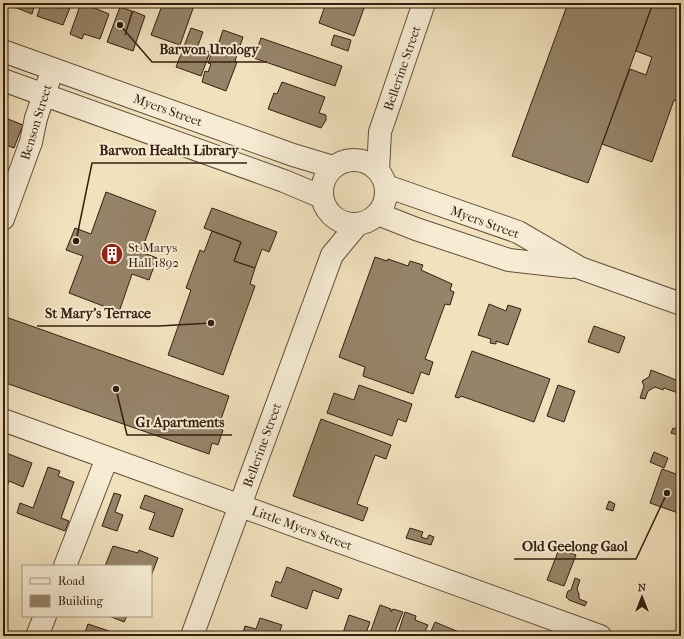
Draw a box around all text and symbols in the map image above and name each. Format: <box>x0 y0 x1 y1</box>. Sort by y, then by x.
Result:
street label: Bellerine Street <box>380 23 424 112</box>
callout: Barwon Urology <box>152 36 267 62</box>
text: Barwon Urology <box>159 41 260 58</box>
street label: Benson Street <box>17 82 55 162</box>
street label: Myers Street <box>132 91 205 130</box>
callout: Barwon Health Library <box>92 137 247 163</box>
text: Barwon Health Library <box>99 142 240 159</box>
street label: Myers Street <box>449 203 522 242</box>
place label: St Marys Hall 1892 <box>128 240 179 270</box>
building icon: St Marys Hall 1892 <box>99 241 125 267</box>
callout: St Mary's Terrace <box>37 300 159 326</box>
text: St Mary's Terrace <box>45 305 151 322</box>
street label: Bellerine Street <box>240 400 284 489</box>
callout: G1 Apartments <box>127 409 232 435</box>
text: G1 Apartments <box>136 414 225 431</box>
street label: Little Myers Street <box>250 503 355 553</box>
callout: Old Geelong Gaol <box>514 533 636 559</box>
text: Old Geelong Gaol <box>522 538 628 555</box>
legend <box>22 565 152 617</box>
text: Road <box>58 574 85 588</box>
north arrow <box>622 577 662 617</box>
text: N <box>638 581 647 594</box>
text: Building <box>58 594 103 608</box>

